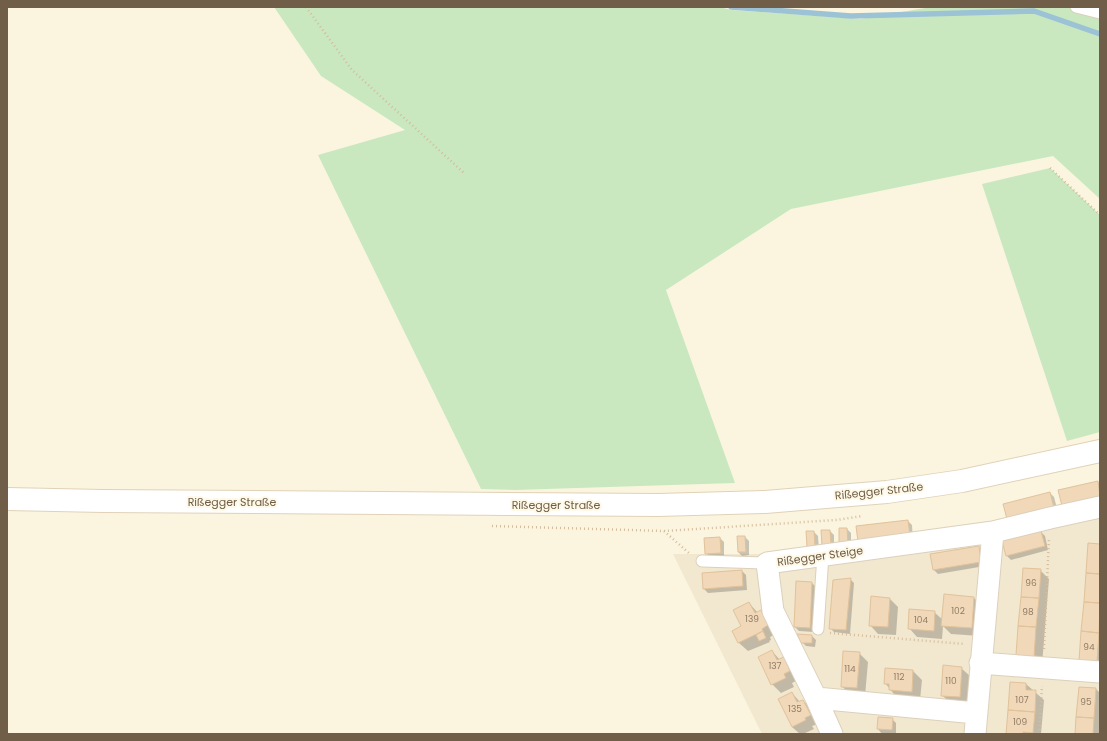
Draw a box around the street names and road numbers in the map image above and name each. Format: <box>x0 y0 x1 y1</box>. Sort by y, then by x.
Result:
street label: Rißegger Straße <box>834 478 924 504</box>
street label: Rißegger Straße <box>188 494 277 510</box>
street label: Rißegger Straße <box>512 497 601 513</box>
street label: Rißegger Steige <box>776 542 864 570</box>

